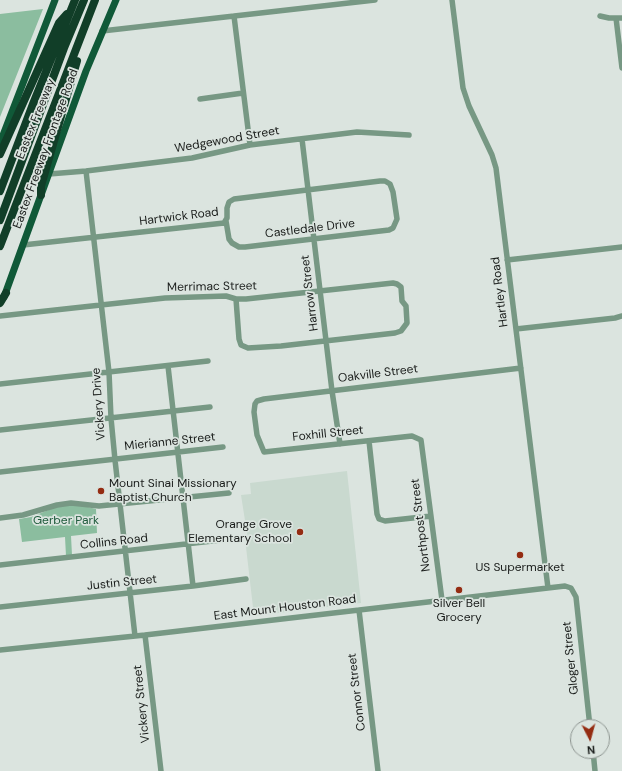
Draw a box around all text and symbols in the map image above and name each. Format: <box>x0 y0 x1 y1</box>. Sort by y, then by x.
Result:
street label: Eastex Freeway Frontage Road <box>10 67 82 231</box>
street label: Eastex Freeway <box>13 77 59 161</box>
street label: Wedgewood Street <box>173 124 281 156</box>
street label: Hartwick Road <box>138 205 220 229</box>
street label: Castledale Drive <box>264 216 356 242</box>
street label: Harrow Street <box>298 254 322 332</box>
street label: Hartley Road <box>489 256 511 328</box>
street label: Merrimac Street <box>167 279 257 295</box>
street label: Oakville Street <box>337 362 419 386</box>
street label: Vickery Drive <box>89 367 109 441</box>
street label: Foxhill Street <box>292 423 364 445</box>
street label: Mierianne Street <box>124 430 216 454</box>
place label: Mount Sinai Missionary Baptist Church <box>109 477 237 505</box>
street label: Northpost Street <box>408 478 434 572</box>
marker: Mount Sinai Missionary Baptist Church <box>96 486 106 496</box>
park label: Gerber Park <box>33 514 99 528</box>
place label: Orange Grove Elementary School <box>188 518 292 546</box>
marker: Orange Grove Elementary School <box>295 527 305 537</box>
street label: Collins Road <box>79 531 149 553</box>
marker: US Supermarket <box>515 550 525 560</box>
place label: US Supermarket <box>475 561 565 575</box>
street label: Justin Street <box>86 572 158 594</box>
marker: Silver Bell Grocery <box>454 585 464 595</box>
street label: East Mount Houston Road <box>213 592 357 624</box>
place label: Silver Bell Grocery <box>433 597 485 625</box>
street label: Gloger Street <box>560 621 582 695</box>
street label: Connor Street <box>345 652 369 732</box>
street label: Vickery Street <box>131 664 153 744</box>
north arrow <box>570 719 610 759</box>
text: N <box>586 743 596 757</box>

